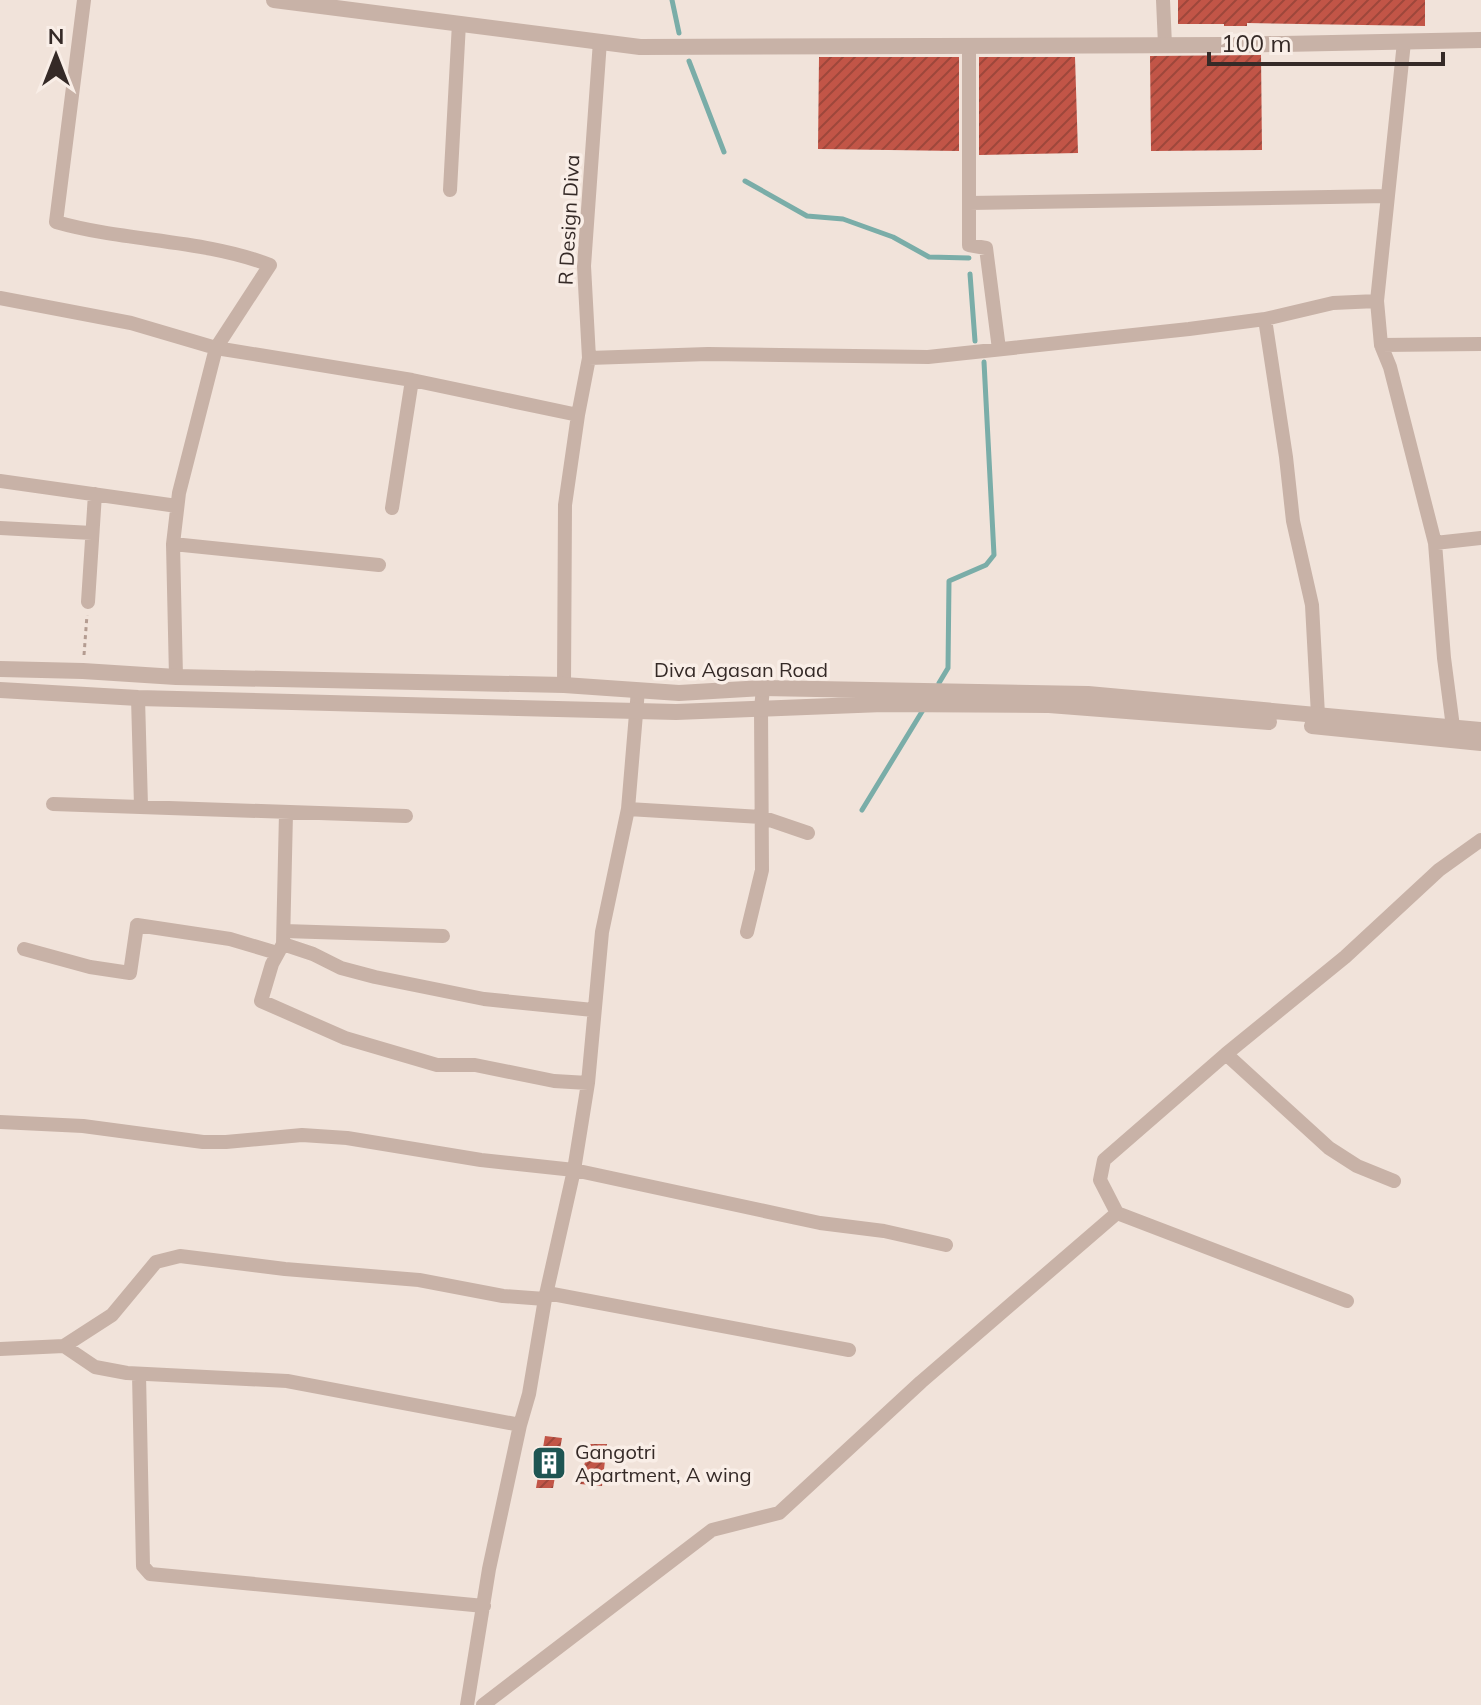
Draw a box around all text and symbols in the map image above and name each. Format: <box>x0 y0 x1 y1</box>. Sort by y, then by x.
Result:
north arrow <box>16 16 96 96</box>
scale bar <box>1209 16 1443 66</box>
text: N <box>48 22 64 50</box>
text: 100 m <box>1221 28 1292 58</box>
street label: R Design Diva <box>553 154 584 286</box>
street label: Diva Agasan Road <box>654 657 828 682</box>
place label: Gangotri Apartment, A wing <box>575 1439 752 1487</box>
building icon: Gangotri Apartment, A wing <box>530 1444 568 1482</box>

